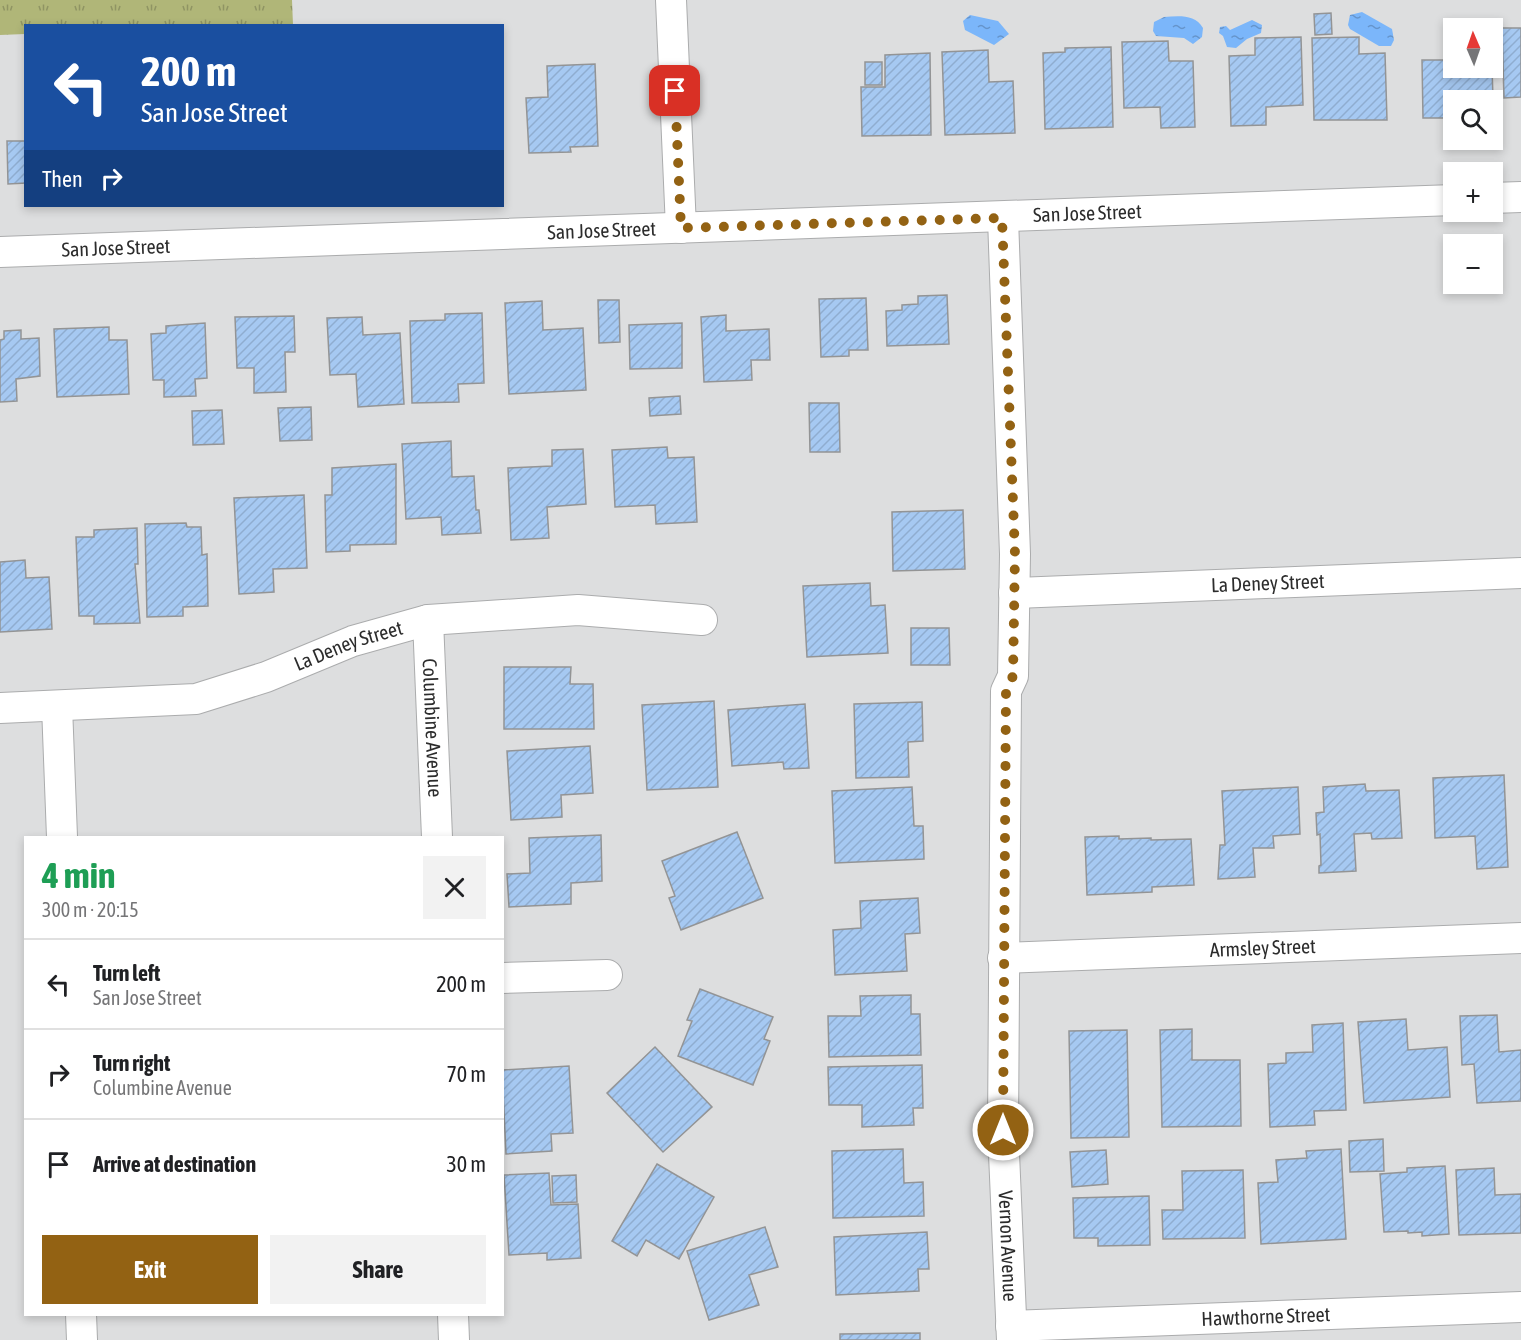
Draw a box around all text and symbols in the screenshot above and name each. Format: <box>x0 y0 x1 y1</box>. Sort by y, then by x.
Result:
north arrow <box>1443 18 1503 78</box>
map controls <box>1443 18 1503 294</box>
text: 200 m <box>141 47 236 95</box>
icon: left <box>42 48 120 126</box>
pin <box>649 65 700 116</box>
icon: arrive <box>658 74 691 107</box>
button: search <box>1443 90 1503 150</box>
text: San Jose Street <box>141 97 288 128</box>
icon: right <box>95 162 128 195</box>
button: + <box>1443 162 1503 222</box>
text: Then <box>42 166 83 192</box>
street label: San Jose Street <box>1033 199 1142 226</box>
street label: San Jose Street <box>547 217 657 243</box>
street label: San Jose Street <box>61 234 171 261</box>
button: − <box>1443 234 1503 294</box>
street label: La Deney Street <box>1211 569 1325 596</box>
street label: La Deney Street <box>291 616 405 675</box>
street label: Columbine Avenue <box>419 658 447 798</box>
text: 4 min <box>42 854 116 896</box>
button: close <box>423 856 486 919</box>
text: 300 m · 20:15 <box>42 898 139 921</box>
street label: Armsley Street <box>1209 934 1316 961</box>
text: Turn left <box>93 960 160 986</box>
icon: left <box>42 968 75 1001</box>
text: 200 m <box>436 971 486 997</box>
text: San Jose Street <box>93 986 202 1009</box>
text: Turn right <box>93 1050 170 1076</box>
icon: right <box>42 1058 75 1091</box>
text: 70 m <box>446 1061 486 1087</box>
text: Columbine Avenue <box>93 1076 232 1099</box>
position arrow <box>971 1098 1035 1162</box>
icon: arrive <box>42 1148 75 1181</box>
text: Arrive at destination <box>93 1151 256 1177</box>
text: 30 m <box>446 1151 486 1177</box>
street label: Vernon Avenue <box>995 1190 1022 1302</box>
button: Exit <box>42 1235 258 1304</box>
button: Share <box>270 1235 486 1304</box>
street label: Hawthorne Street <box>1201 1302 1331 1330</box>

